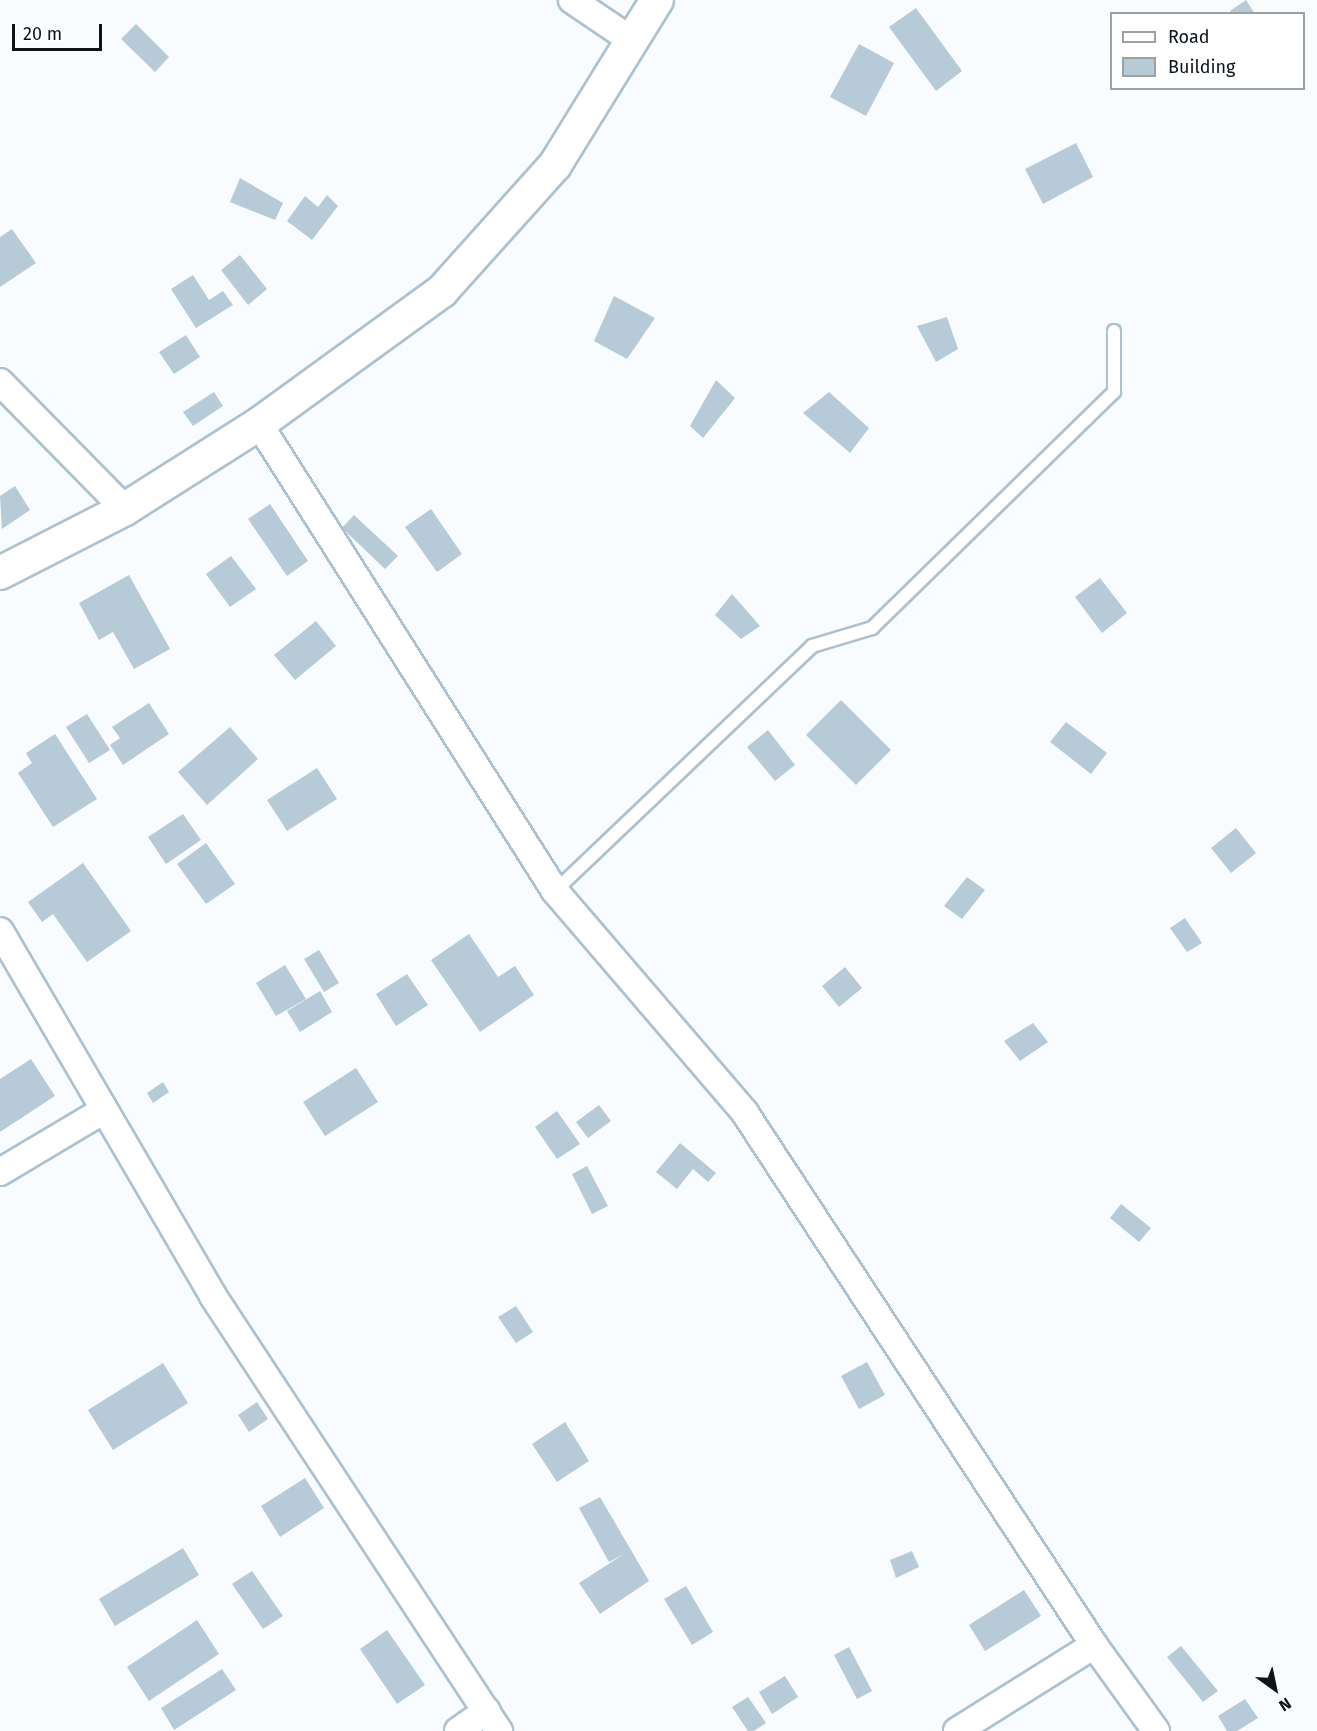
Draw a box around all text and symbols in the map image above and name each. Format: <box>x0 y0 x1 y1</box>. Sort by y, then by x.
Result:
scale bar <box>15 12 105 50</box>
legend <box>1110 12 1305 90</box>
text: 20 m <box>23 23 62 45</box>
text: Road <box>1168 26 1210 48</box>
text: Building <box>1168 56 1235 78</box>
north arrow <box>1245 1659 1305 1719</box>
text: N <box>1275 1694 1295 1715</box>

